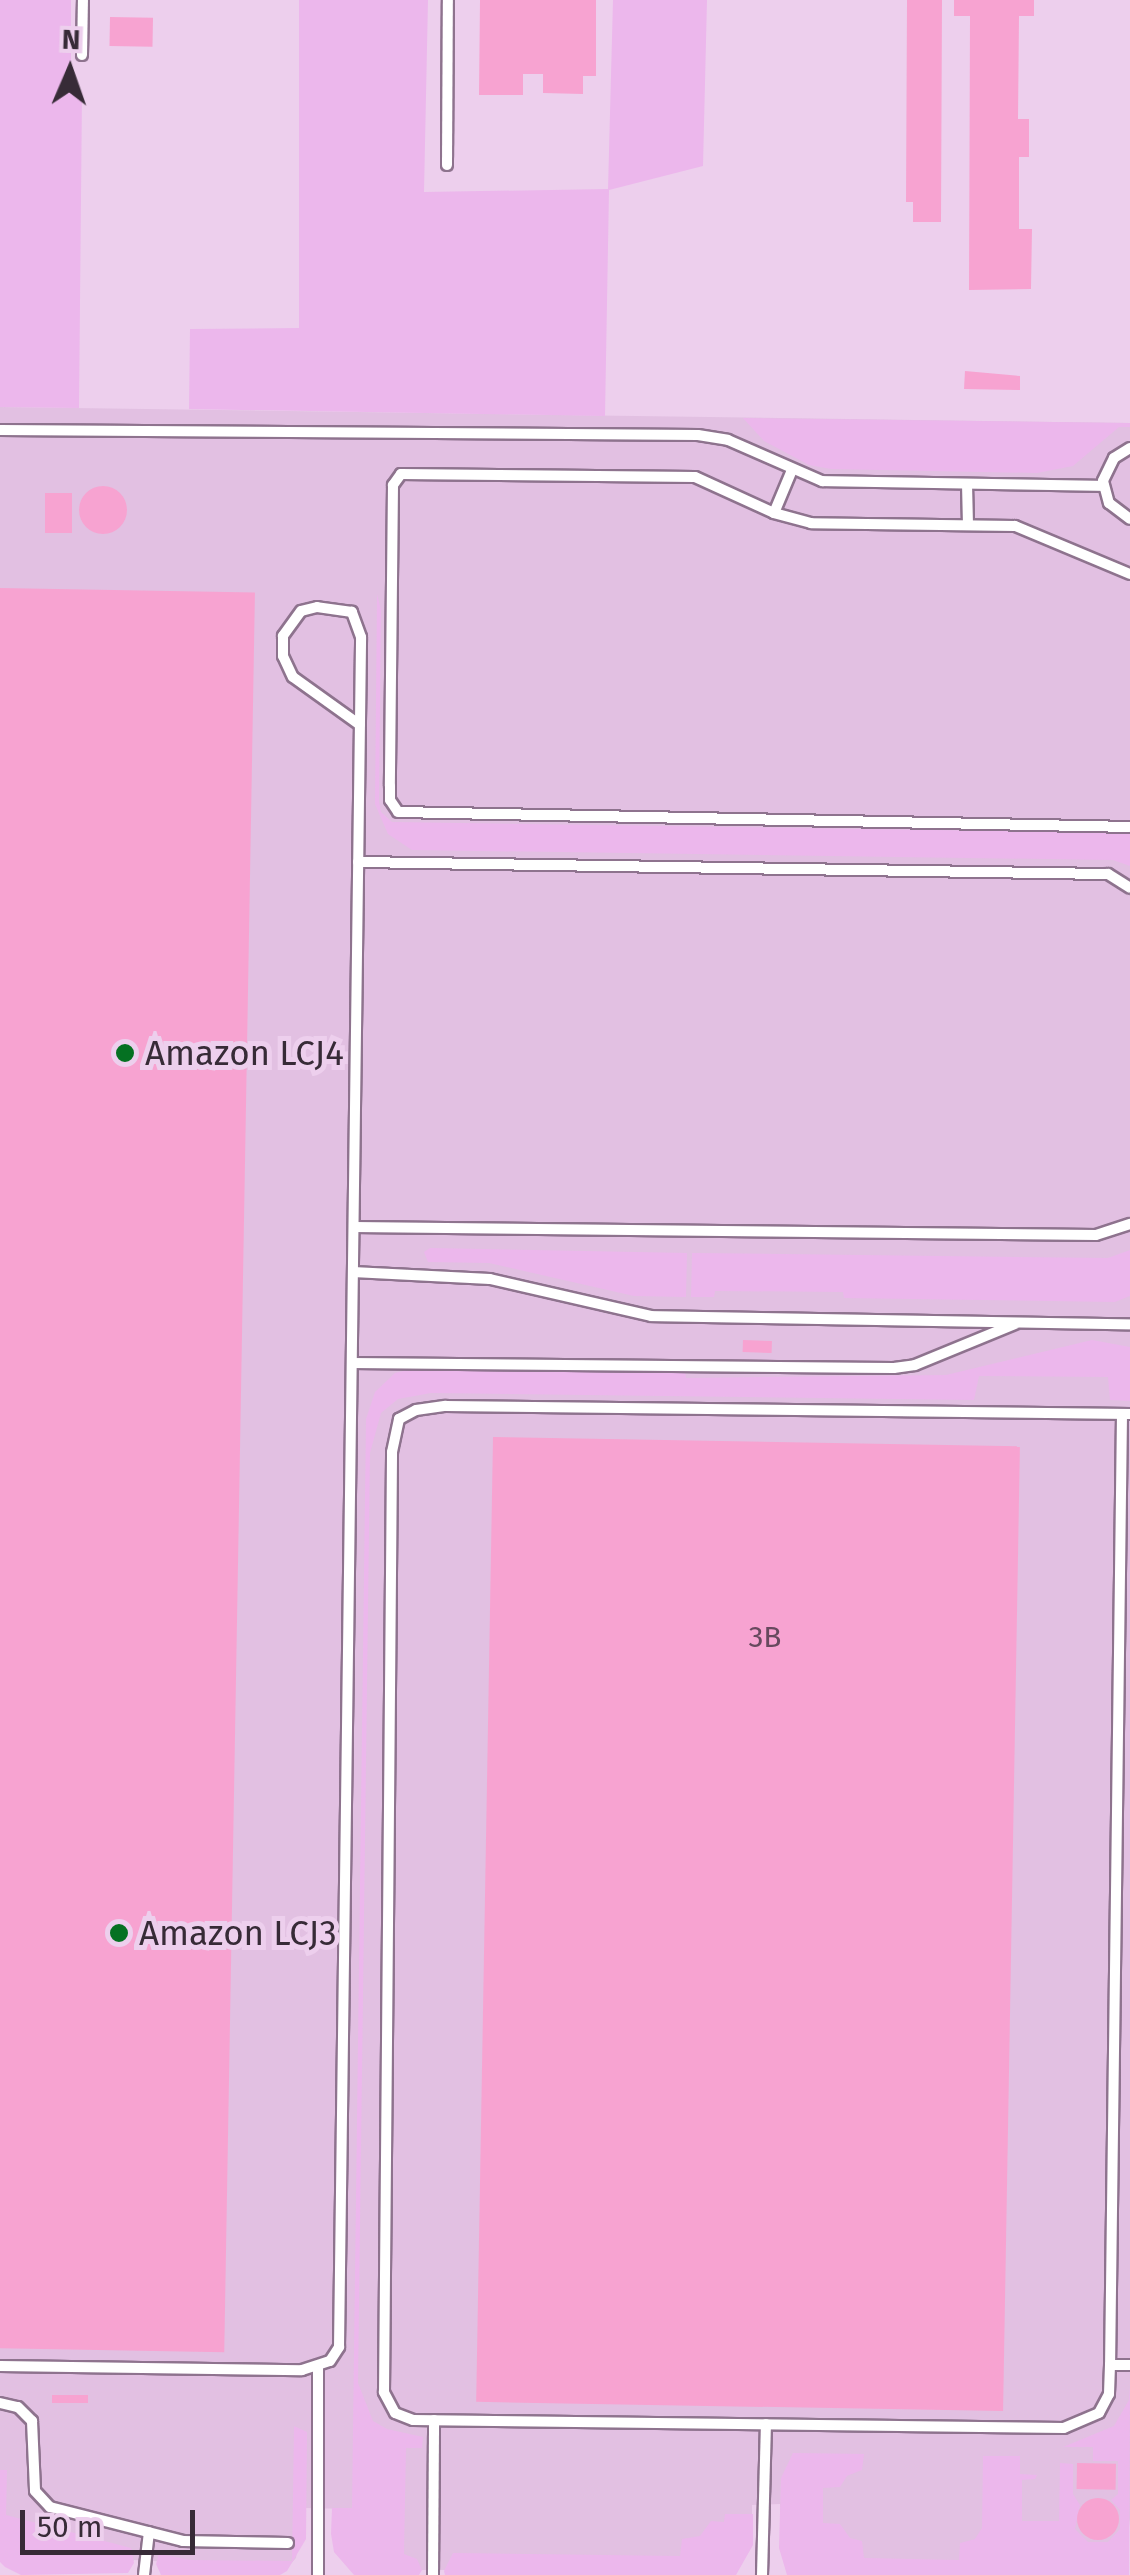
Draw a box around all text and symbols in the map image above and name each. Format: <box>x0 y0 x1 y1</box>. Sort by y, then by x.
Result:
north arrow <box>20 20 120 120</box>
text: N <box>61 23 81 56</box>
place label: Amazon LCJ4 <box>145 1032 344 1074</box>
marker: Amazon LCJ4 <box>114 1042 136 1064</box>
house number: 3B <box>748 1619 782 1655</box>
place label: Amazon LCJ3 <box>139 1912 337 1954</box>
marker: Amazon LCJ3 <box>108 1922 130 1944</box>
scale bar <box>25 2490 200 2552</box>
text: 50 m <box>37 2509 102 2545</box>

